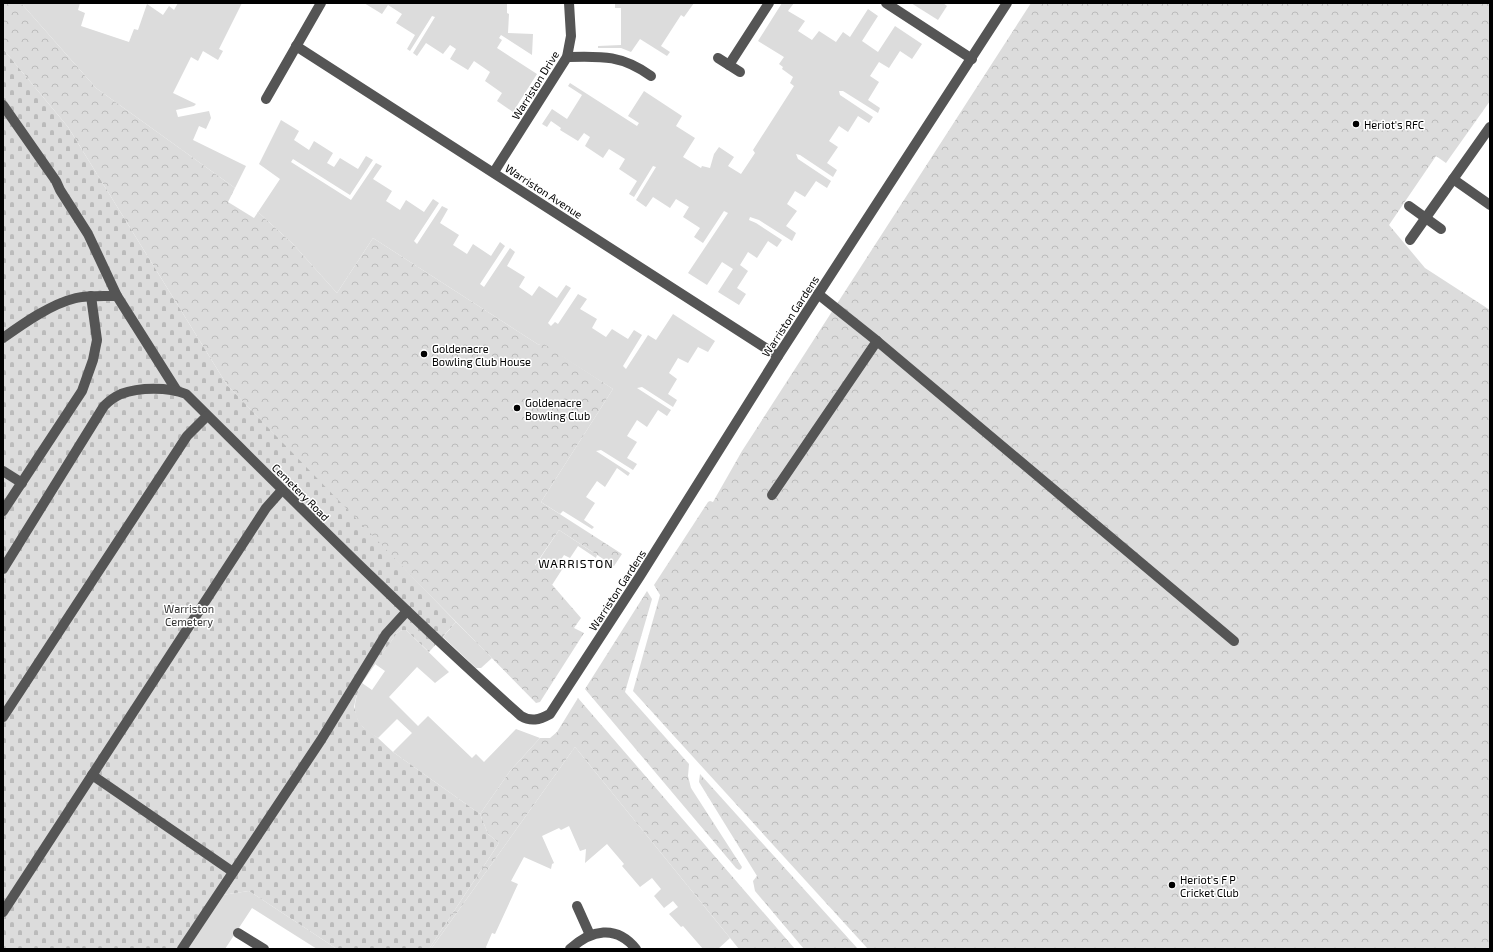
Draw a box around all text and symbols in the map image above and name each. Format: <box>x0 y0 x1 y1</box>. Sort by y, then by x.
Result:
street label: Warriston Drive <box>509 48 561 122</box>
place label: Heriot's RFC <box>1364 118 1424 131</box>
marker: Heriot's RFC <box>1351 119 1361 129</box>
street label: Warriston Avenue <box>503 161 585 221</box>
street label: Warriston Gardens <box>759 273 821 359</box>
place label: Goldenacre Bowling Club House <box>432 342 531 368</box>
marker: Goldenacre Bowling Club House <box>419 349 429 359</box>
place label: Goldenacre Bowling Club <box>525 396 590 422</box>
marker: Goldenacre Bowling Club <box>512 403 522 413</box>
street label: Cemetery Road <box>270 461 332 523</box>
street label: Warriston Gardens <box>586 547 648 633</box>
district label: WARRISTON <box>538 556 614 570</box>
park label: Warriston Cemetery <box>164 602 214 628</box>
place label: Heriot's F P Cricket Club <box>1180 873 1239 899</box>
marker: Heriot's F P Cricket Club <box>1167 880 1177 890</box>

